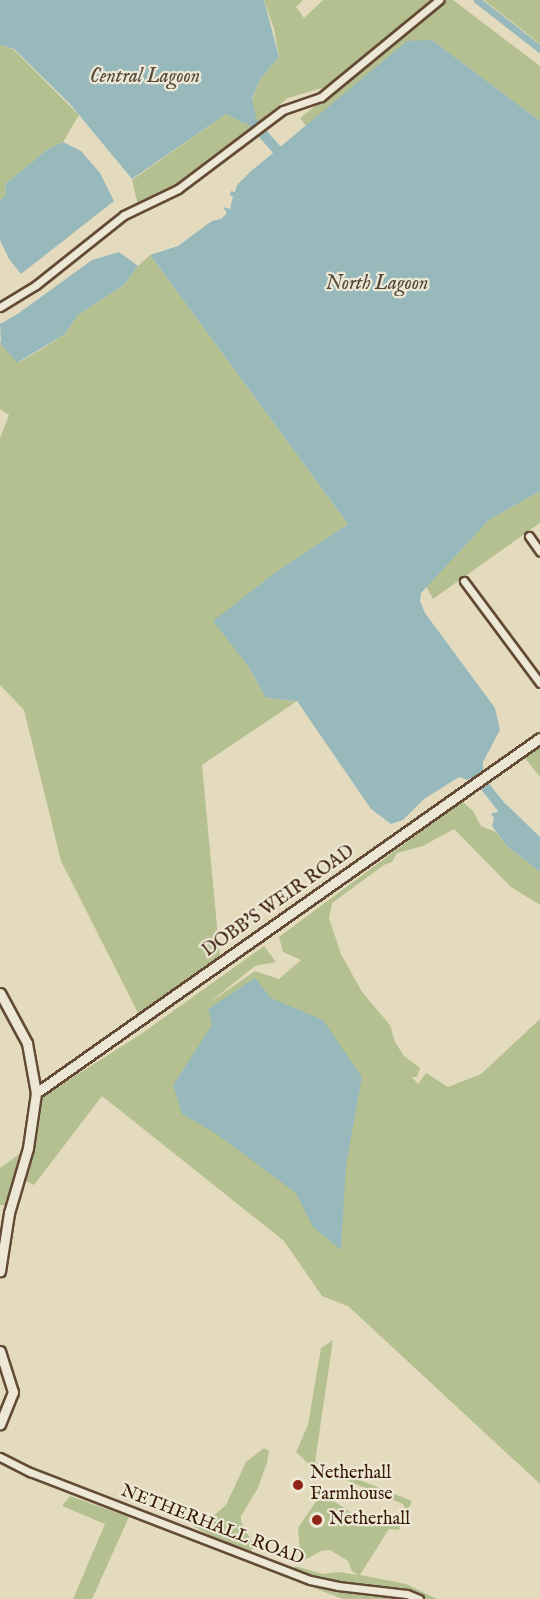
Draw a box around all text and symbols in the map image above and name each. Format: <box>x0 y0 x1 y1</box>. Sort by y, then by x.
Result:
water label: Central Lagoon <box>90 64 200 88</box>
water label: North Lagoon <box>326 271 428 295</box>
street label: DOBB'S WEIR ROAD <box>199 841 359 963</box>
place label: Netherhall Farmhouse <box>310 1464 393 1506</box>
marker: Netherhall Farmhouse <box>291 1478 305 1492</box>
street label: NETHERHALL ROAD <box>117 1481 307 1571</box>
place label: Netherhall <box>329 1509 410 1531</box>
marker: Netherhall <box>310 1513 324 1527</box>

